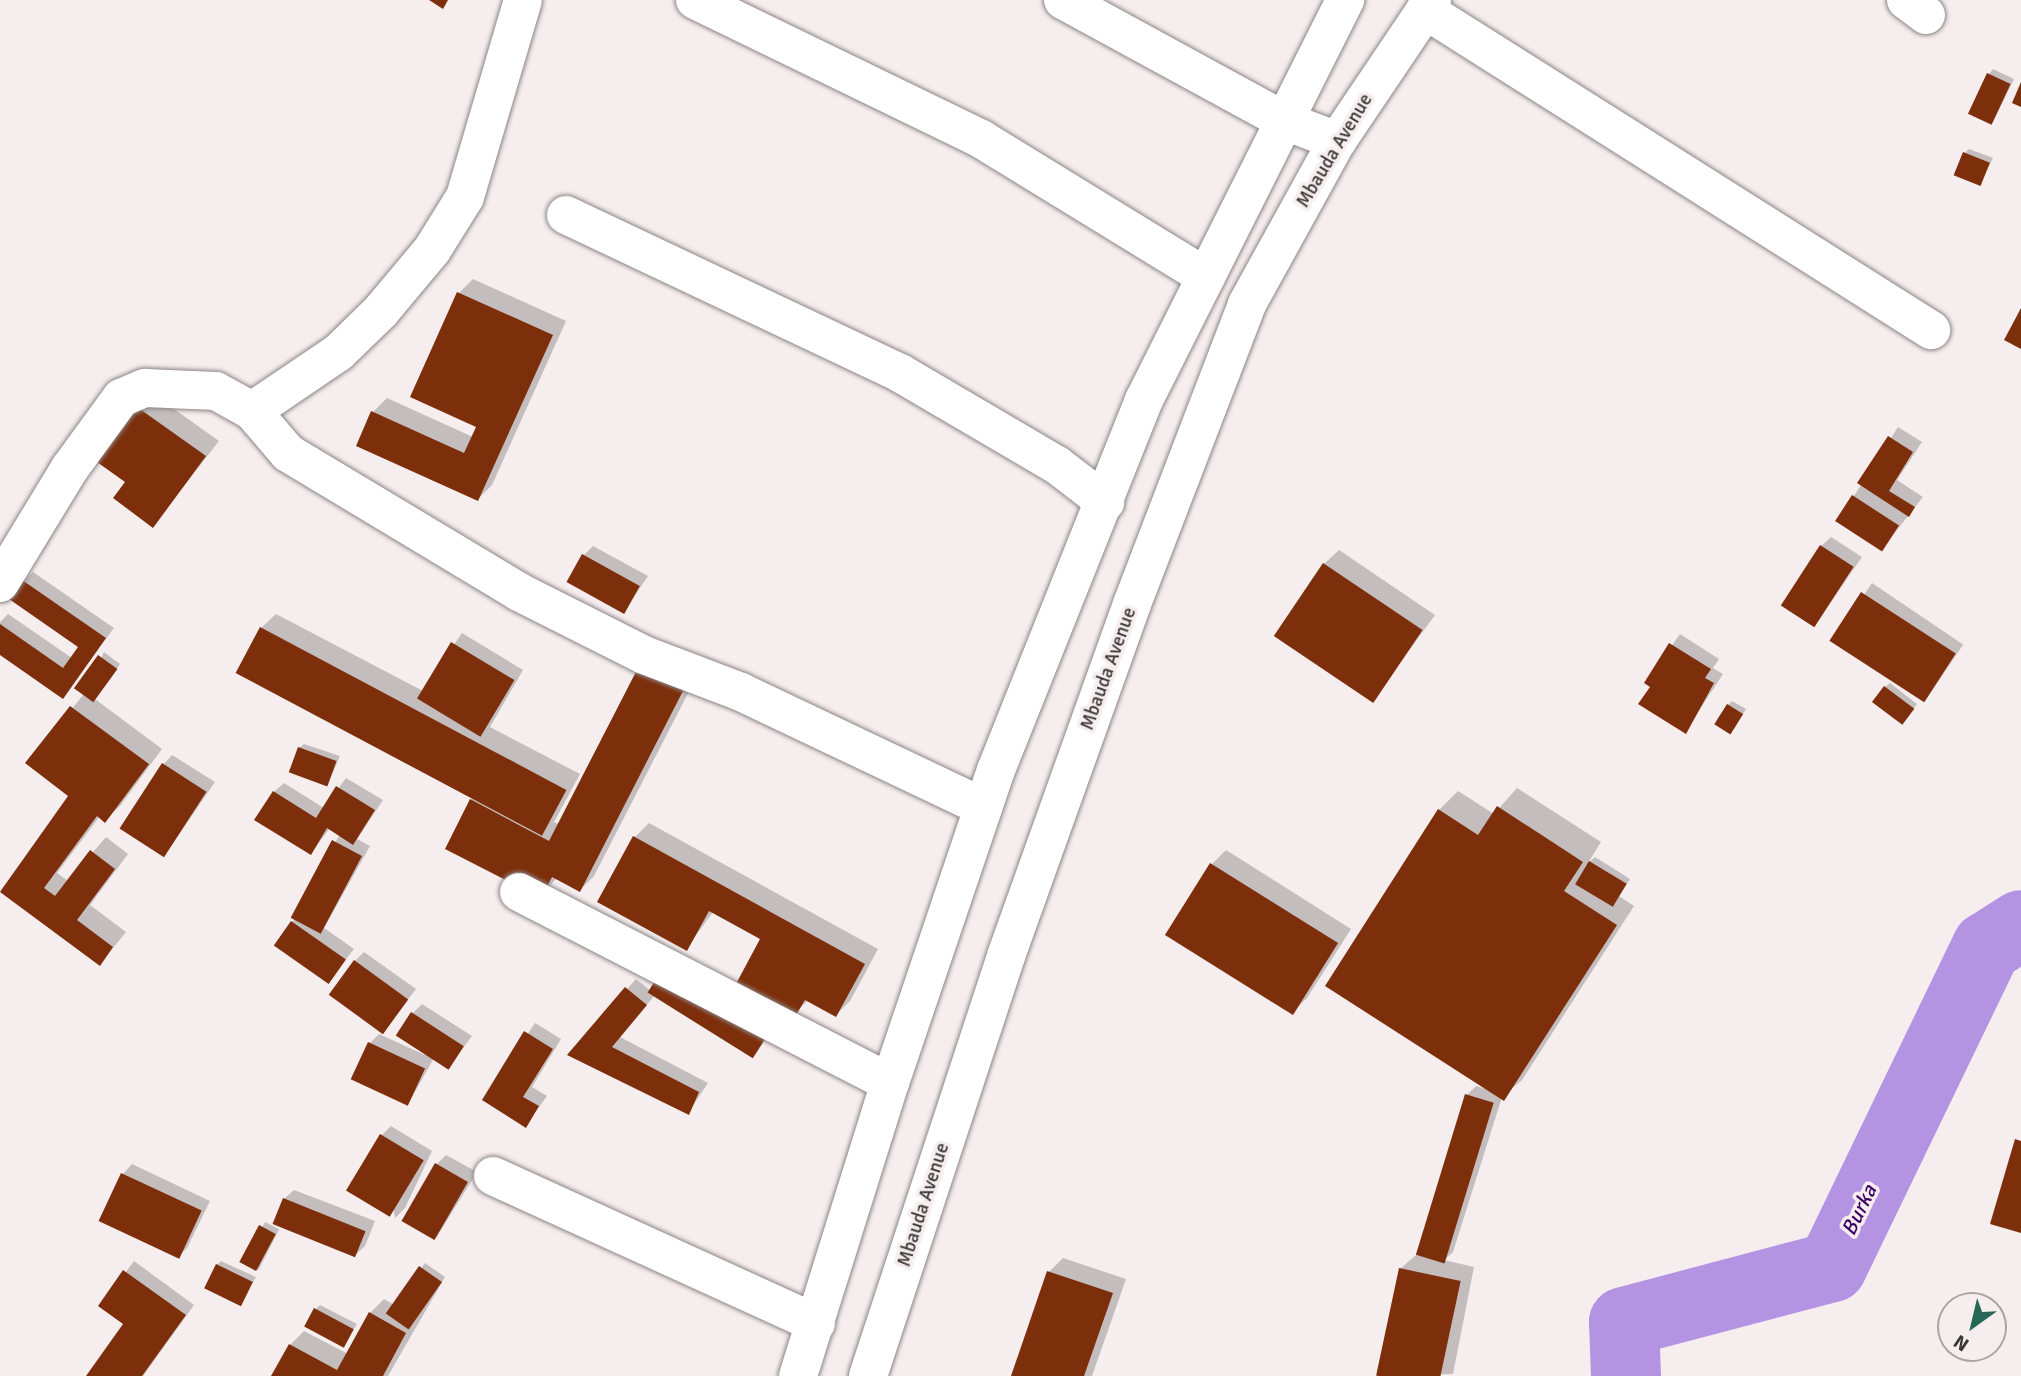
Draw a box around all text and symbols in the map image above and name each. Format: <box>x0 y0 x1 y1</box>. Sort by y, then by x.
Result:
street label: Mbauda Avenue <box>1292 90 1378 212</box>
street label: Mbauda Avenue <box>1076 605 1142 733</box>
street label: Mbauda Avenue <box>893 1140 955 1270</box>
water label: Burka <box>1836 1181 1882 1239</box>
north arrow <box>1937 1292 2007 1362</box>
text: N <box>1949 1329 1974 1356</box>

